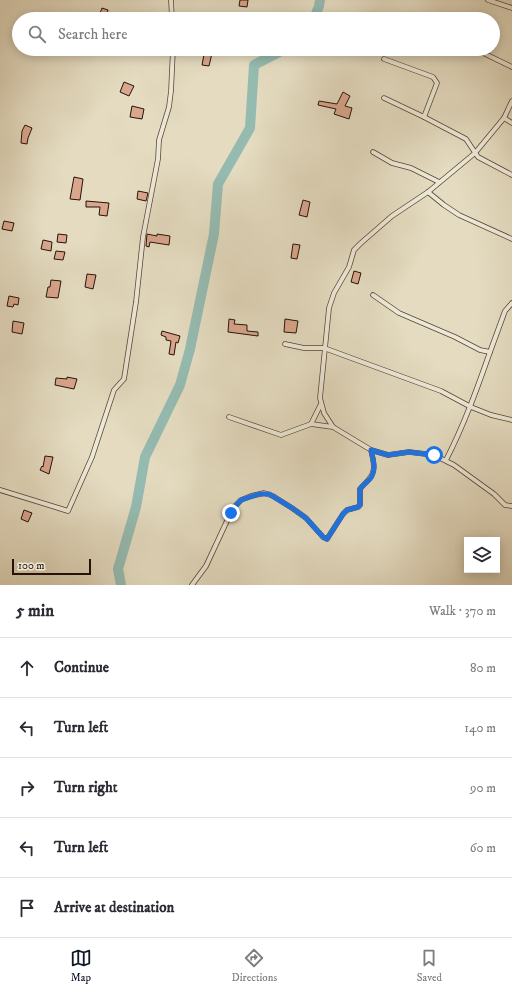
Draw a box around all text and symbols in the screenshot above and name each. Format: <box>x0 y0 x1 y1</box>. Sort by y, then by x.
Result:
search box <box>12 12 500 56</box>
icon: search <box>26 23 48 45</box>
text: Search here <box>58 25 127 44</box>
route start <box>425 446 443 464</box>
route end <box>222 504 240 522</box>
map controls <box>464 537 500 573</box>
button: layers <box>464 537 500 573</box>
scale bar <box>12 557 91 576</box>
text: 100 m <box>18 559 44 573</box>
text: 5 min <box>16 600 54 622</box>
text: Walk · 370 m <box>429 603 496 619</box>
icon: ahead <box>16 657 38 679</box>
text: Continue <box>54 658 109 677</box>
text: 80 m <box>470 660 496 676</box>
icon: left <box>16 717 38 739</box>
text: Turn left <box>54 718 108 737</box>
text: 140 m <box>464 720 496 736</box>
icon: right <box>16 777 38 799</box>
text: Turn right <box>54 778 117 797</box>
text: 90 m <box>470 780 496 796</box>
icon: left <box>16 837 38 859</box>
text: Turn left <box>54 838 108 857</box>
text: 60 m <box>470 840 496 856</box>
icon: arrive <box>16 897 38 919</box>
text: Arrive at destination <box>54 898 174 917</box>
tab: Map <box>70 947 92 985</box>
tab: Directions <box>232 947 277 985</box>
tab: Saved <box>417 947 442 985</box>

